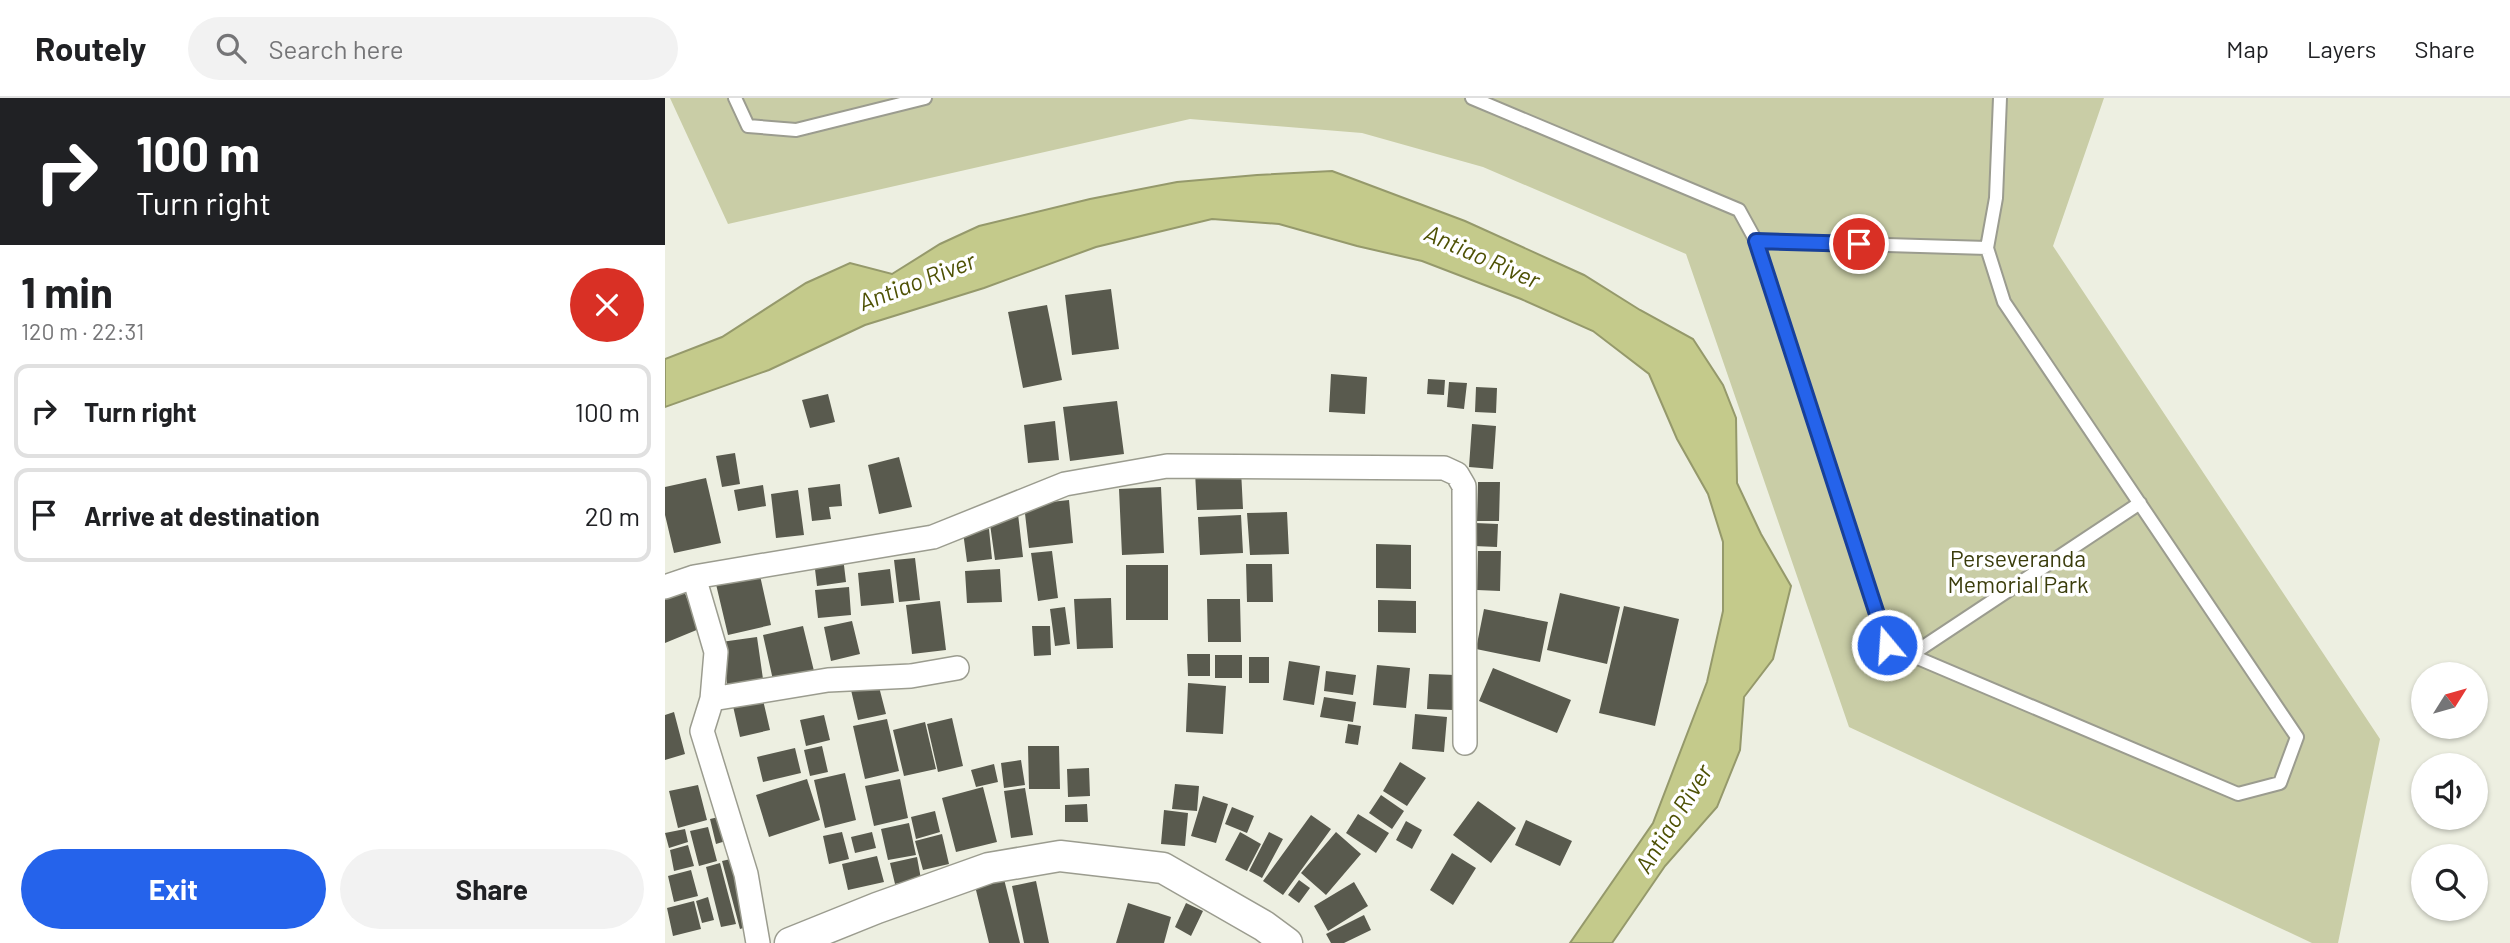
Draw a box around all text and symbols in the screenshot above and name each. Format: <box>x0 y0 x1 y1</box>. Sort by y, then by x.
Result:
search box <box>188 17 678 80</box>
text: Routely <box>35 28 146 68</box>
icon: search <box>212 29 250 67</box>
text: Search here <box>268 33 404 64</box>
text: Map <box>2226 34 2269 63</box>
text: Layers <box>2307 34 2376 63</box>
text: Share <box>2414 34 2475 63</box>
text: 100 m <box>136 123 260 182</box>
icon: right <box>21 126 112 217</box>
text: Turn right <box>136 183 271 221</box>
pin <box>1829 214 1889 274</box>
water label: Antiao River <box>1421 217 1546 294</box>
icon: arrive <box>1840 225 1878 263</box>
water label: Antiao River <box>854 244 980 316</box>
text: 1 min <box>21 266 113 316</box>
button: close <box>570 268 644 342</box>
text: 120 m · 22:31 <box>21 317 144 345</box>
icon: right <box>25 392 63 430</box>
text: Turn right <box>84 396 197 427</box>
text: 100 m <box>575 396 640 427</box>
icon: arrive <box>25 496 63 534</box>
text: Arrive at destination <box>84 500 320 531</box>
text: 20 m <box>585 500 640 531</box>
park label: Perseveranda Memorial Park <box>1947 544 2089 598</box>
position arrow <box>1850 608 1924 682</box>
north arrow <box>2411 662 2489 738</box>
map controls <box>2411 662 2488 921</box>
button: sound <box>2411 753 2488 830</box>
water label: Antiao River <box>1628 757 1718 878</box>
button: search <box>2411 844 2488 921</box>
button: Exit <box>21 849 326 929</box>
button: Share <box>340 849 644 929</box>

